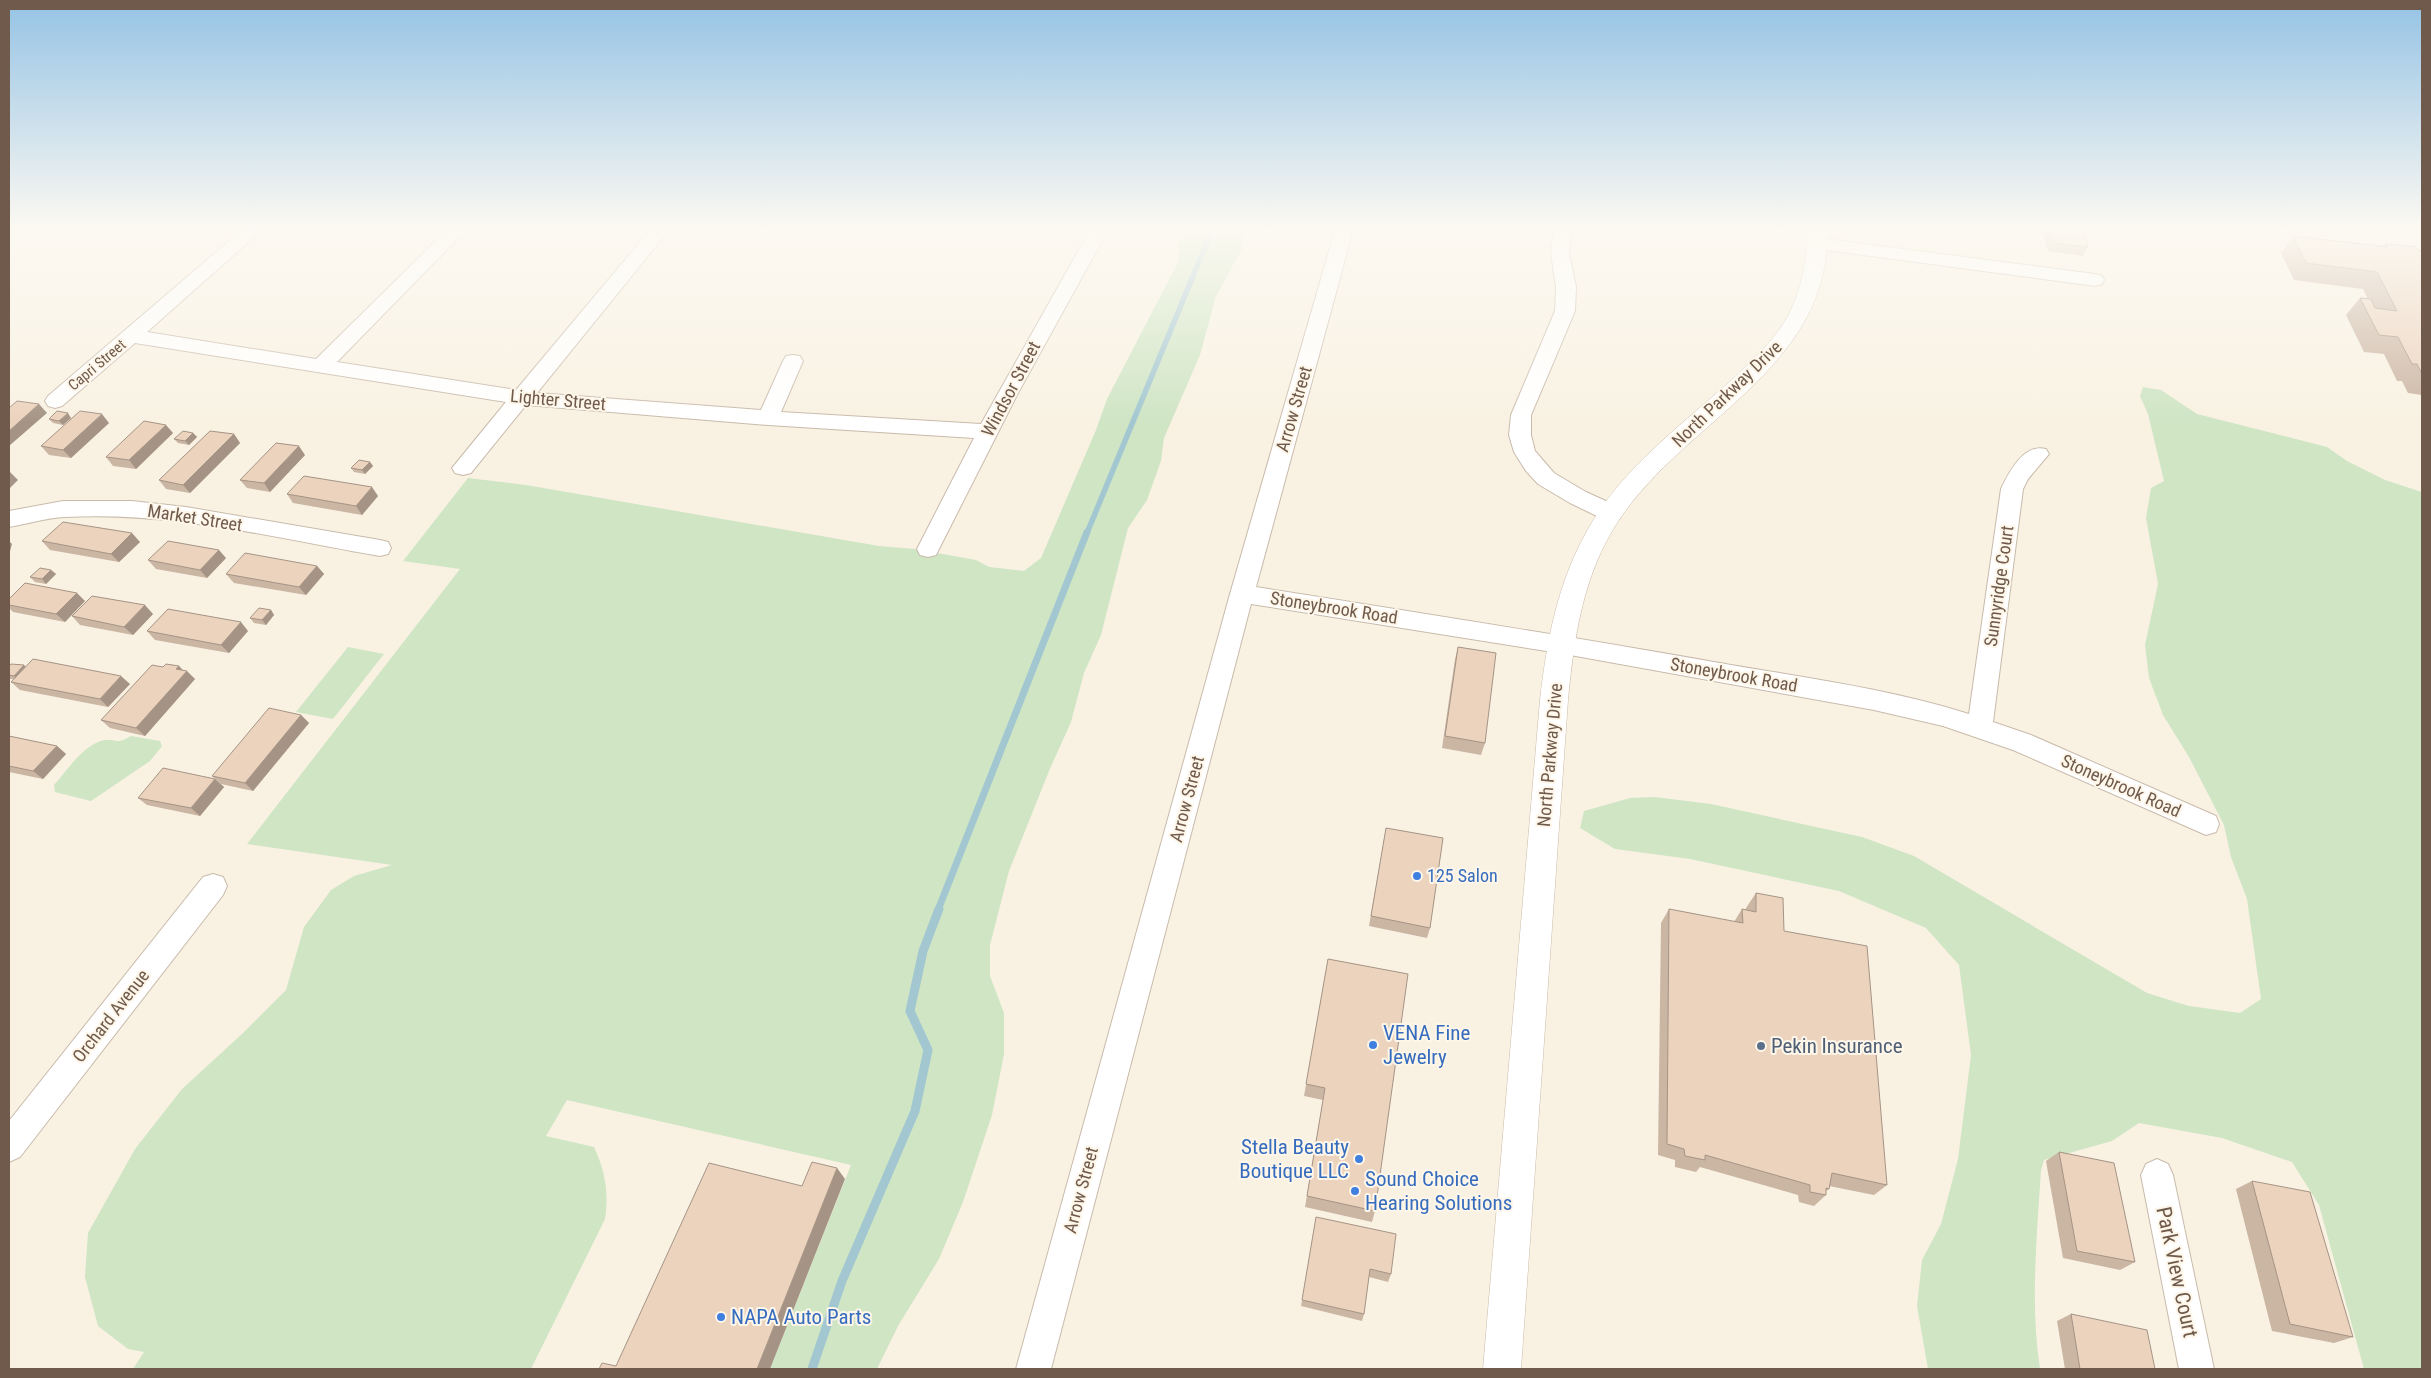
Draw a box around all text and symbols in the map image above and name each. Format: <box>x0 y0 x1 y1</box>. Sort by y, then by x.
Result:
street label: Capri Street <box>65 336 129 394</box>
street label: North Parkway Drive <box>1668 336 1786 451</box>
street label: Windsor Street <box>977 338 1044 440</box>
street label: Arrow Street <box>1271 364 1316 454</box>
street label: Lighter Street <box>509 385 607 414</box>
street label: Market Street <box>146 500 244 535</box>
street label: Sunnyridge Court <box>1980 524 2017 648</box>
street label: Stoneybrook Road <box>1269 587 1399 628</box>
street label: Stoneybrook Road <box>1669 653 1799 696</box>
street label: North Parkway Drive <box>1533 682 1566 828</box>
street label: Stoneybrook Road <box>2058 750 2184 821</box>
street label: Arrow Street <box>1165 754 1208 844</box>
place label: 125 Salon <box>1427 865 1498 886</box>
marker: 125 Salon <box>1411 870 1423 882</box>
street label: Orchard Avenue <box>68 965 153 1066</box>
place label: VENA Fine Jewelry <box>1383 1021 1470 1069</box>
place label: Pekin Insurance <box>1771 1034 1903 1058</box>
marker: VENA Fine Jewelry <box>1367 1039 1379 1051</box>
marker: Pekin Insurance <box>1755 1040 1767 1052</box>
place label: Stella Beauty Boutique LLC <box>1239 1135 1349 1183</box>
street label: Arrow Street <box>1059 1145 1102 1235</box>
marker: Stella Beauty Boutique LLC <box>1353 1153 1365 1165</box>
place label: Sound Choice Hearing Solutions <box>1365 1167 1512 1215</box>
marker: Sound Choice Hearing Solutions <box>1349 1185 1361 1197</box>
street label: Park View Court <box>2151 1205 2203 1339</box>
place label: NAPA Auto Parts <box>731 1305 871 1329</box>
marker: NAPA Auto Parts <box>715 1311 727 1323</box>

